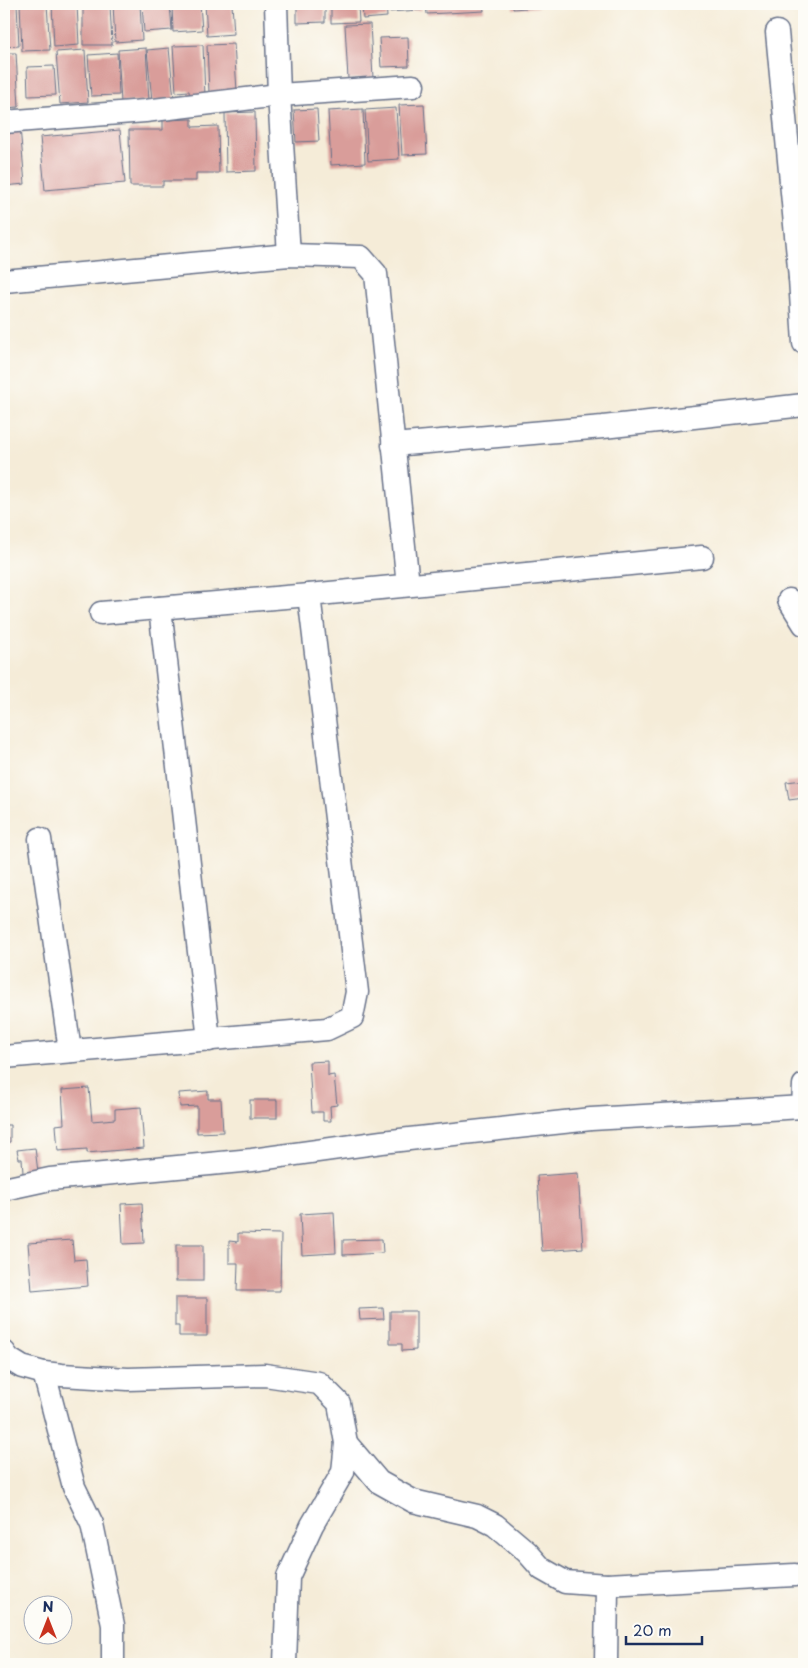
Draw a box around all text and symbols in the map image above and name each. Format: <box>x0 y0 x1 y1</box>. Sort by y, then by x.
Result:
north arrow <box>22 1596 72 1646</box>
text: N <box>42 1596 54 1617</box>
scale bar <box>626 1613 702 1645</box>
text: 20 m <box>633 1618 672 1641</box>

